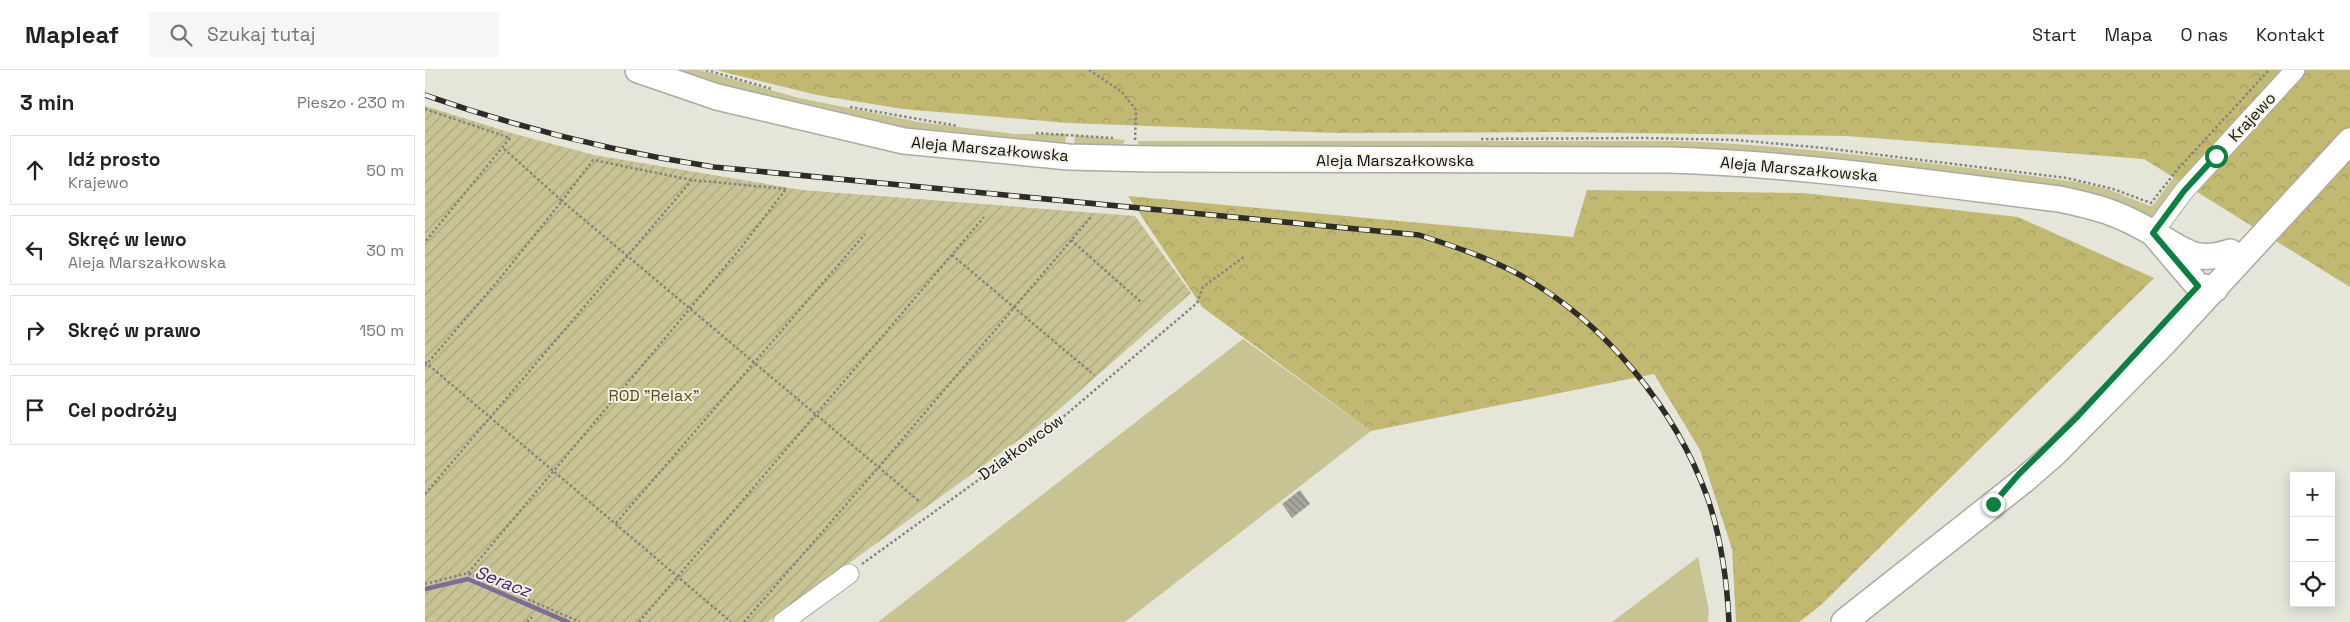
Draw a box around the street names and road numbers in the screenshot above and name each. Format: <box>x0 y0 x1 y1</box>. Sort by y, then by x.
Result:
street label: Krajewo <box>2224 88 2280 146</box>
street label: Aleja Marszałkowska <box>910 132 1070 166</box>
street label: Aleja Marszałkowska <box>1316 150 1474 171</box>
street label: Aleja Marszałkowska <box>1719 152 1879 186</box>
street label: Działkowców <box>974 409 1068 485</box>

